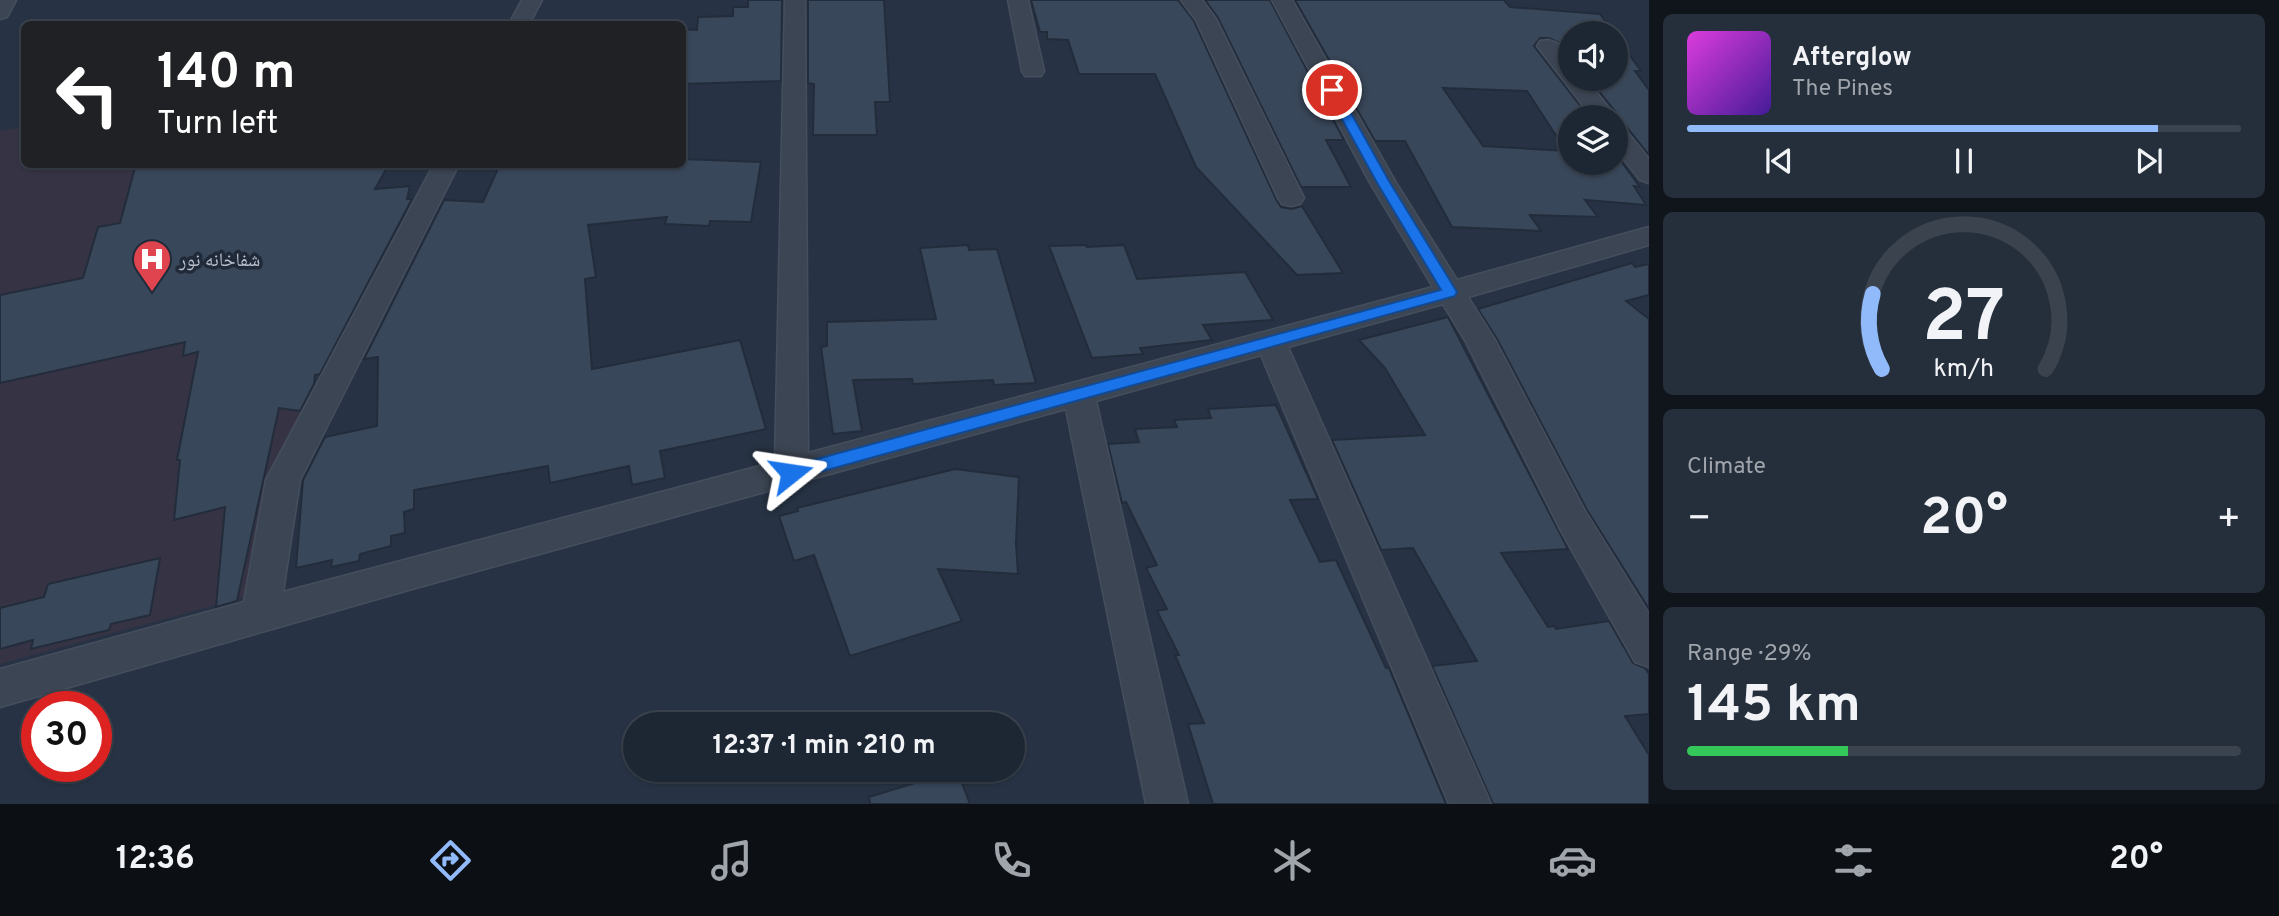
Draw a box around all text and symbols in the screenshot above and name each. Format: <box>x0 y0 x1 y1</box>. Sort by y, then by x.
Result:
map controls <box>1558 21 1628 175</box>
button: sound <box>1558 21 1628 91</box>
text: Afterglow <box>1792 42 1912 75</box>
text: 140 m <box>157 44 296 106</box>
icon: left <box>42 49 133 140</box>
pin <box>1302 60 1362 120</box>
icon: arrive <box>1313 71 1351 109</box>
text: The Pines <box>1792 75 1893 104</box>
text: Turn left <box>157 105 278 145</box>
button: layers <box>1558 105 1628 175</box>
icon: previous <box>1760 142 1798 180</box>
icon: pause <box>1945 142 1983 180</box>
icon: next <box>2130 142 2168 180</box>
hospital icon: شفاخانه نور <box>131 238 173 293</box>
place label: شفاخانه نور <box>178 249 260 273</box>
text: 27 <box>1923 276 2005 368</box>
text: km/h <box>1934 354 1994 386</box>
position arrow <box>754 436 828 510</box>
text: Climate <box>1687 453 1766 482</box>
text: 20° <box>1920 487 2008 553</box>
text: − <box>1687 496 1712 545</box>
text: + <box>2216 496 2241 545</box>
text: Range · 29% <box>1687 640 1812 669</box>
text: 145 km <box>1687 674 1861 740</box>
speed limit sign: 30 <box>21 691 112 782</box>
text: 12:37 · 1 min · 210 m <box>713 730 935 763</box>
icon: directions <box>426 836 475 885</box>
icon: music <box>707 836 756 885</box>
icon: phone <box>987 836 1036 885</box>
icon: climate <box>1268 836 1317 885</box>
icon: car <box>1548 836 1597 885</box>
icon: filters <box>1829 836 1878 885</box>
text: 12:36 <box>116 840 195 880</box>
text: 20° <box>2109 840 2163 880</box>

